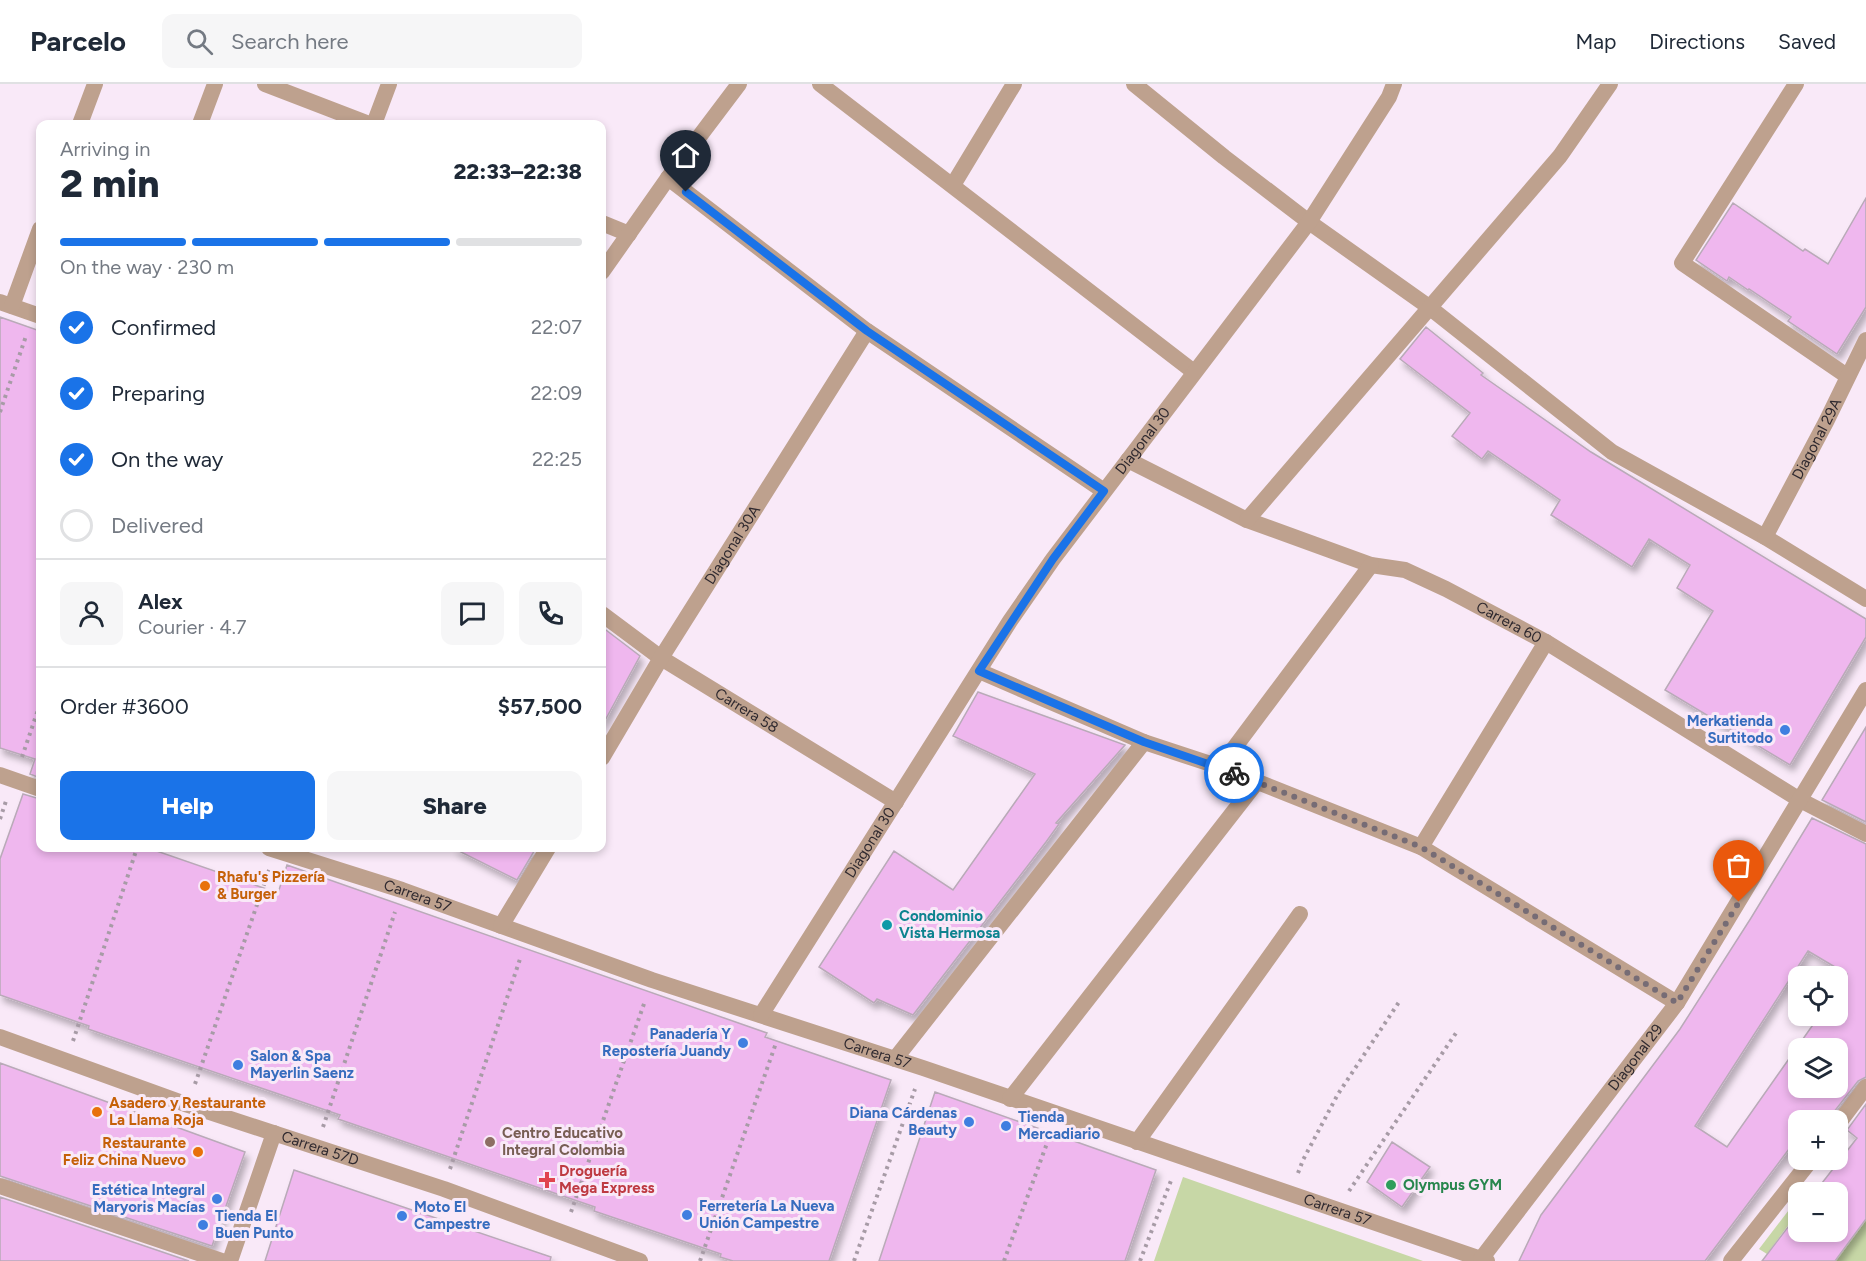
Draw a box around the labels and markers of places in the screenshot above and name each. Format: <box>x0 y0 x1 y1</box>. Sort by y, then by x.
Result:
pin <box>660 130 711 192</box>
place label: Merkatienda Surtitodo <box>1687 712 1773 747</box>
marker: Merkatienda Surtitodo <box>1778 723 1792 737</box>
pin <box>1713 840 1764 902</box>
place label: Rhafu's Pizzería & Burger <box>217 868 325 903</box>
marker: Rhafu's Pizzería & Burger <box>198 879 212 893</box>
place label: Condominio Vista Hermosa <box>899 907 1000 942</box>
marker: Condominio Vista Hermosa <box>880 918 894 932</box>
place label: Panadería Y Repostería Juandy <box>602 1025 731 1060</box>
marker: Panadería Y Repostería Juandy <box>736 1036 750 1050</box>
place label: Salon & Spa Mayerlin Saenz <box>250 1047 354 1082</box>
marker: Salon & Spa Mayerlin Saenz <box>231 1058 245 1072</box>
place label: Asadero y Restaurante La Llama Roja <box>109 1094 267 1129</box>
place label: Diana Cárdenas Beauty <box>849 1104 957 1139</box>
marker: Asadero y Restaurante La Llama Roja <box>90 1105 104 1119</box>
place label: Tienda Mercadiario <box>1018 1108 1101 1143</box>
marker: Diana Cárdenas Beauty <box>962 1115 976 1129</box>
marker: Tienda Mercadiario <box>999 1119 1013 1133</box>
place label: Centro Educativo Integral Colombia <box>502 1124 625 1159</box>
place label: Restaurante Feliz China Nuevo <box>63 1134 187 1169</box>
marker: Centro Educativo Integral Colombia <box>483 1135 497 1149</box>
marker: Restaurante Feliz China Nuevo <box>191 1145 205 1159</box>
place label: Droguería Mega Express <box>559 1162 655 1197</box>
marker: Droguería Mega Express <box>540 1173 554 1187</box>
place label: Olympus GYM <box>1403 1176 1502 1194</box>
marker: Olympus GYM <box>1384 1178 1398 1192</box>
place label: Estética Integral Maryoris Macías <box>92 1181 205 1216</box>
marker: Estética Integral Maryoris Macías <box>210 1192 224 1206</box>
place label: Ferretería La Nueva Unión Campestre <box>699 1197 834 1232</box>
place label: Moto El Campestre <box>414 1198 491 1233</box>
place label: Tienda El Buen Punto <box>215 1207 294 1242</box>
marker: Ferretería La Nueva Unión Campestre <box>680 1208 694 1222</box>
marker: Moto El Campestre <box>395 1209 409 1223</box>
marker: Tienda El Buen Punto <box>196 1218 210 1232</box>

